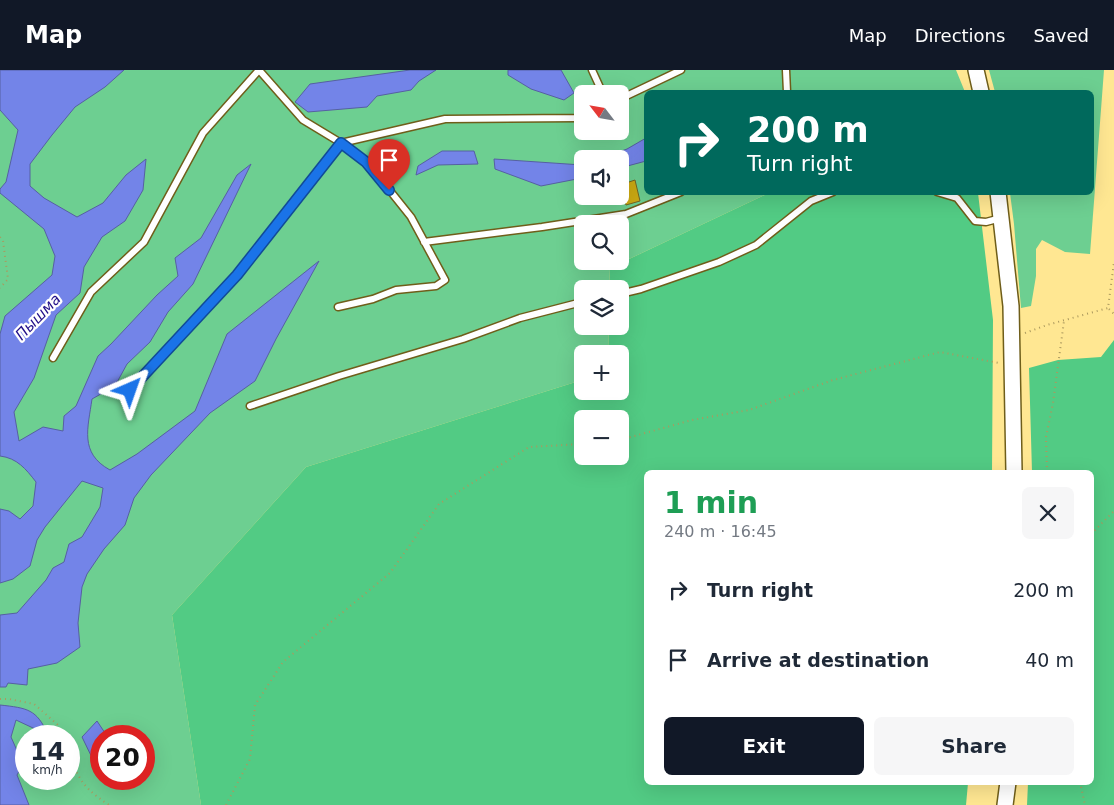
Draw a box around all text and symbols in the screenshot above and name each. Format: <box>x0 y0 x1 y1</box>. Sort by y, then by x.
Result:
text: Map <box>25 21 82 49</box>
text: Map <box>849 25 887 46</box>
text: Directions <box>915 25 1005 46</box>
text: Saved <box>1033 25 1089 46</box>
north arrow <box>574 85 629 140</box>
map controls <box>574 85 629 465</box>
icon: right <box>664 110 729 175</box>
text: 200 m <box>747 110 869 150</box>
pin <box>368 139 410 190</box>
icon: arrive <box>375 146 403 174</box>
button: sound <box>574 150 629 205</box>
text: Turn right <box>747 151 852 176</box>
button: search <box>574 215 629 270</box>
button: layers <box>574 280 629 335</box>
water label: Пышма <box>12 290 64 344</box>
button: + <box>574 345 629 400</box>
position arrow <box>103 363 155 415</box>
button: − <box>574 410 629 465</box>
text: 1 min <box>664 485 758 520</box>
button: close <box>1022 487 1074 539</box>
text: 240 m · 16:45 <box>664 522 777 541</box>
icon: right <box>664 576 692 604</box>
text: Turn right <box>707 579 813 601</box>
text: 200 m <box>1013 579 1074 601</box>
icon: arrive <box>664 646 692 674</box>
text: Arrive at destination <box>707 649 929 671</box>
text: 40 m <box>1025 649 1074 671</box>
button: Exit <box>664 717 864 775</box>
button: Share <box>874 717 1074 775</box>
speed limit sign: 20 <box>90 725 155 790</box>
text: 14 <box>30 737 65 766</box>
text: km/h <box>32 763 63 777</box>

